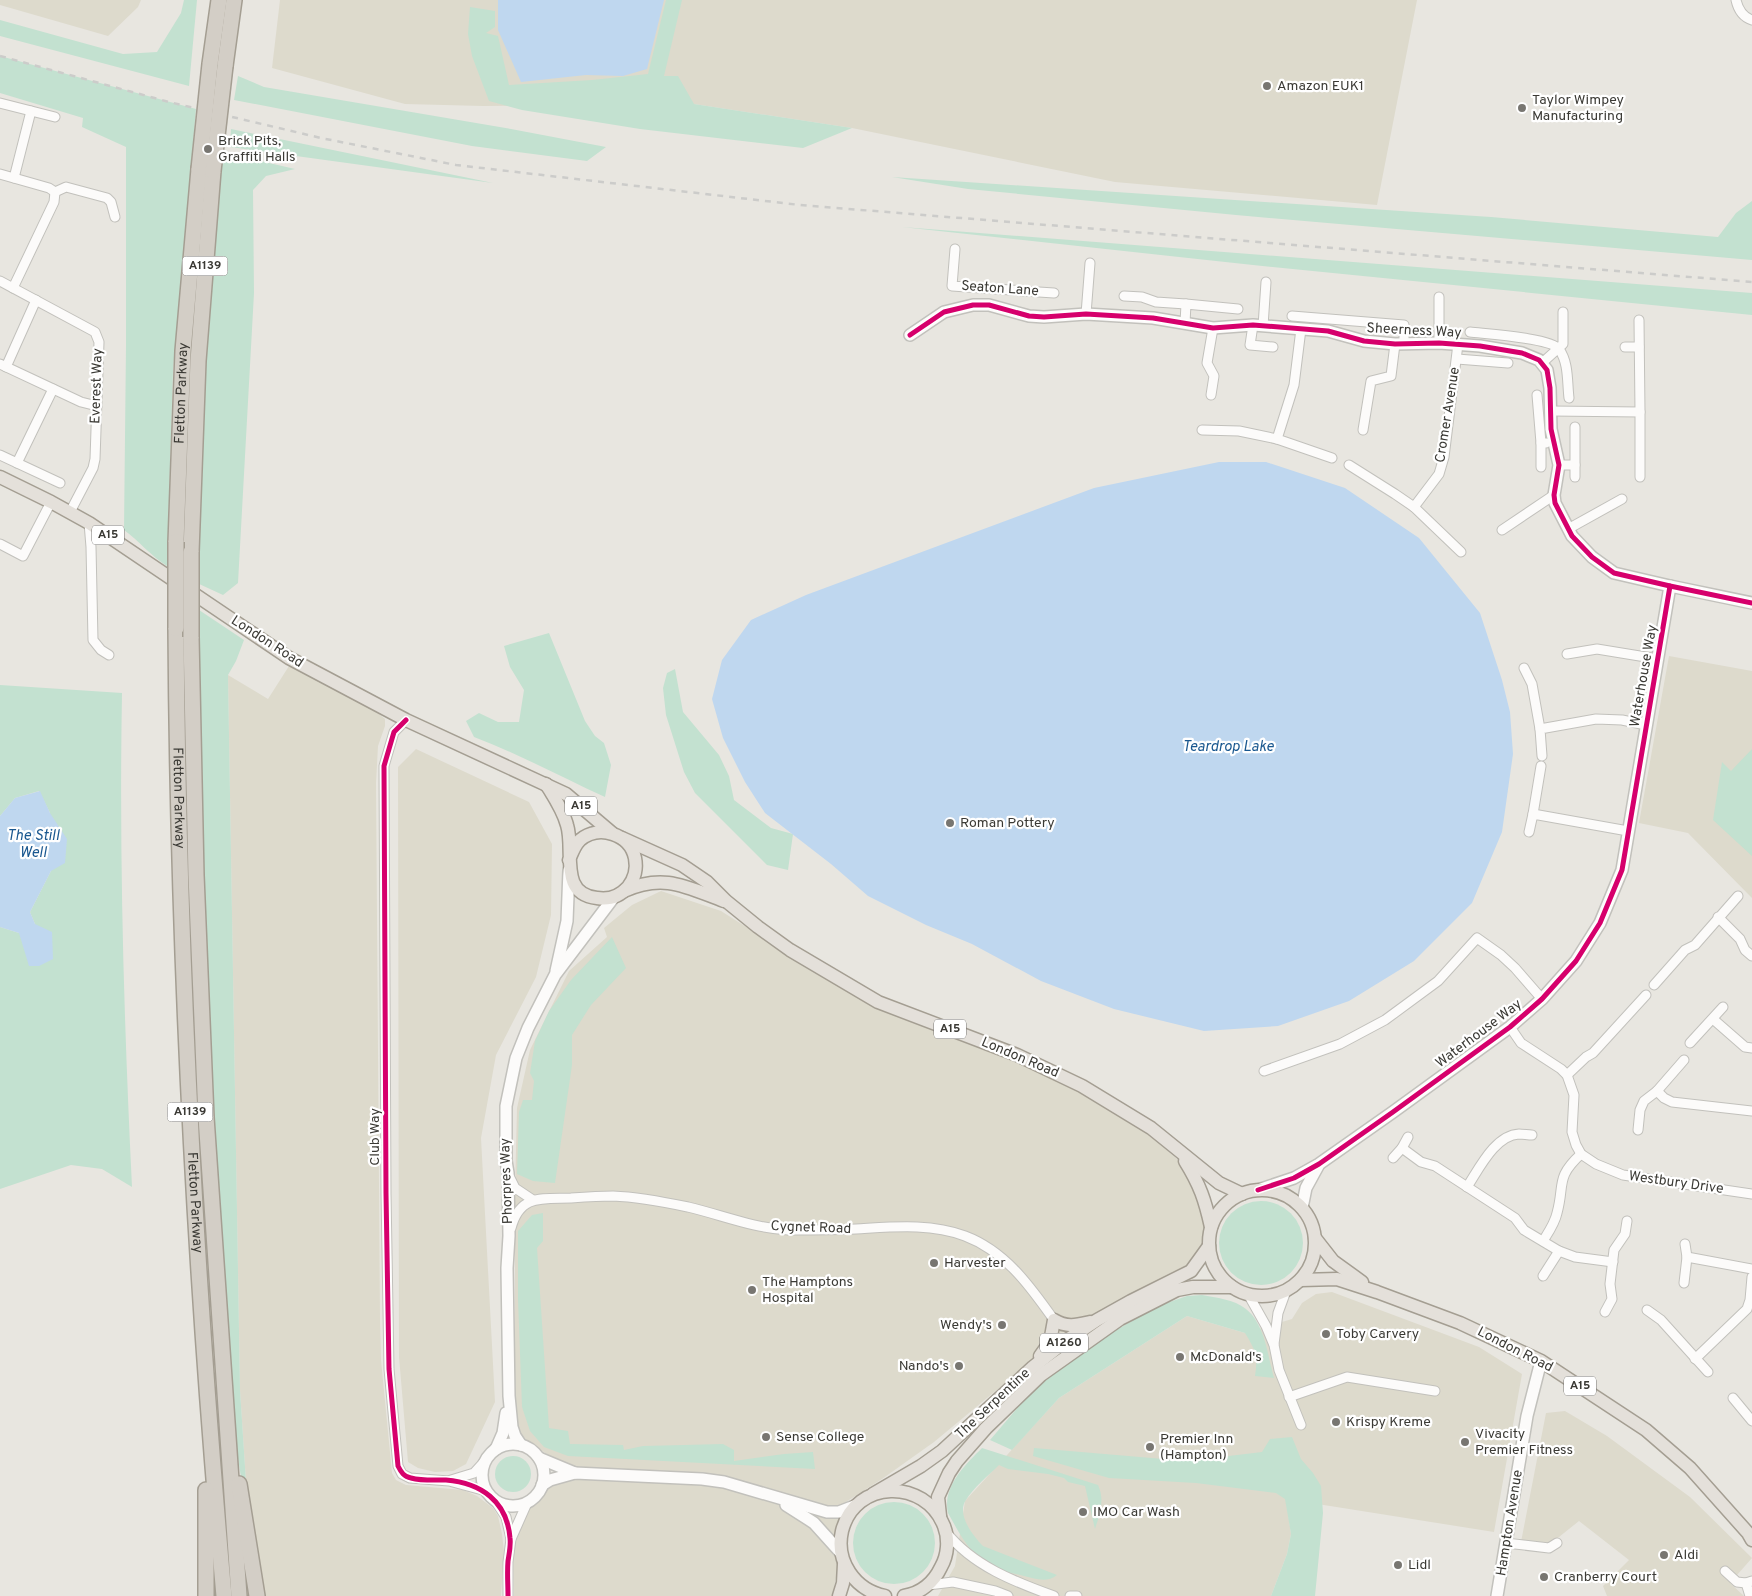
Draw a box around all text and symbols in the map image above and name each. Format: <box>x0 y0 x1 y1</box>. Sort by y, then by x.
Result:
place label: Amazon EUK1 <box>1277 78 1364 95</box>
marker: Amazon EUK1 <box>1261 80 1273 92</box>
place label: Taylor Wimpey Manufacturing <box>1532 92 1624 125</box>
marker: Taylor Wimpey Manufacturing <box>1516 102 1528 114</box>
place label: Brick Pits, Graffiti Halls <box>218 133 296 166</box>
marker: Brick Pits, Graffiti Halls <box>202 143 214 155</box>
road number: A1139 <box>182 256 228 276</box>
street label: Seaton Lane <box>961 278 1039 300</box>
street label: Sheerness Way <box>1366 320 1462 342</box>
street label: Fletton Parkway <box>171 342 192 444</box>
street label: Everest Way <box>87 348 107 424</box>
street label: Cromer Avenue <box>1432 366 1464 464</box>
road number: A15 <box>92 526 124 544</box>
street label: London Road <box>228 612 306 672</box>
street label: Waterhouse Way <box>1627 623 1661 729</box>
water label: Teardrop Lake <box>1182 738 1274 757</box>
street label: Fletton Parkway <box>169 747 188 849</box>
road number: A15 <box>565 796 597 816</box>
place label: Roman Pottery <box>960 815 1055 832</box>
marker: Roman Pottery <box>944 817 956 829</box>
water label: The Still Well <box>7 827 60 863</box>
street label: Waterhouse Way <box>1432 996 1526 1072</box>
road number: A15 <box>934 1020 966 1038</box>
street label: London Road <box>979 1034 1061 1082</box>
road number: A1139 <box>168 1102 212 1122</box>
street label: Club Way <box>367 1108 384 1166</box>
street label: Phorpres Way <box>497 1138 517 1224</box>
street label: Fletton Parkway <box>183 1152 206 1254</box>
street label: Westbury Drive <box>1627 1168 1725 1198</box>
street label: Cygnet Road <box>770 1218 852 1238</box>
place label: Harvester <box>944 1255 1006 1272</box>
marker: Harvester <box>928 1257 940 1269</box>
place label: The Hamptons Hospital <box>762 1274 853 1307</box>
marker: The Hamptons Hospital <box>746 1284 758 1296</box>
place label: Wendy's <box>940 1317 992 1334</box>
marker: Wendy's <box>996 1319 1008 1331</box>
street label: London Road <box>1474 1324 1556 1376</box>
place label: Toby Carvery <box>1336 1326 1419 1343</box>
marker: Toby Carvery <box>1320 1328 1332 1340</box>
road number: A1260 <box>1040 1334 1088 1352</box>
place label: McDonald's <box>1190 1349 1262 1366</box>
marker: McDonald's <box>1174 1351 1186 1363</box>
place label: Nando's <box>899 1358 949 1375</box>
marker: Nando's <box>953 1360 965 1372</box>
street label: The Serpentine <box>952 1365 1034 1443</box>
road number: A15 <box>1564 1376 1596 1395</box>
place label: Krispy Kreme <box>1346 1414 1431 1431</box>
marker: Krispy Kreme <box>1330 1416 1342 1428</box>
place label: Vivacity Premier Fitness <box>1475 1426 1573 1459</box>
place label: Sense College <box>776 1429 864 1446</box>
marker: Sense College <box>760 1431 772 1443</box>
place label: Premier Inn (Hampton) <box>1160 1431 1233 1464</box>
marker: Vivacity Premier Fitness <box>1459 1436 1471 1448</box>
marker: Premier Inn (Hampton) <box>1144 1441 1156 1453</box>
street label: Hampton Avenue <box>1493 1469 1527 1577</box>
place label: IMO Car Wash <box>1093 1504 1180 1521</box>
marker: IMO Car Wash <box>1077 1506 1089 1518</box>
place label: Aldi <box>1674 1547 1699 1564</box>
marker: Aldi <box>1658 1549 1670 1561</box>
place label: Lidl <box>1408 1557 1431 1574</box>
marker: Lidl <box>1392 1559 1404 1571</box>
place label: Cranberry Court <box>1554 1569 1657 1586</box>
marker: Cranberry Court <box>1538 1571 1550 1583</box>

